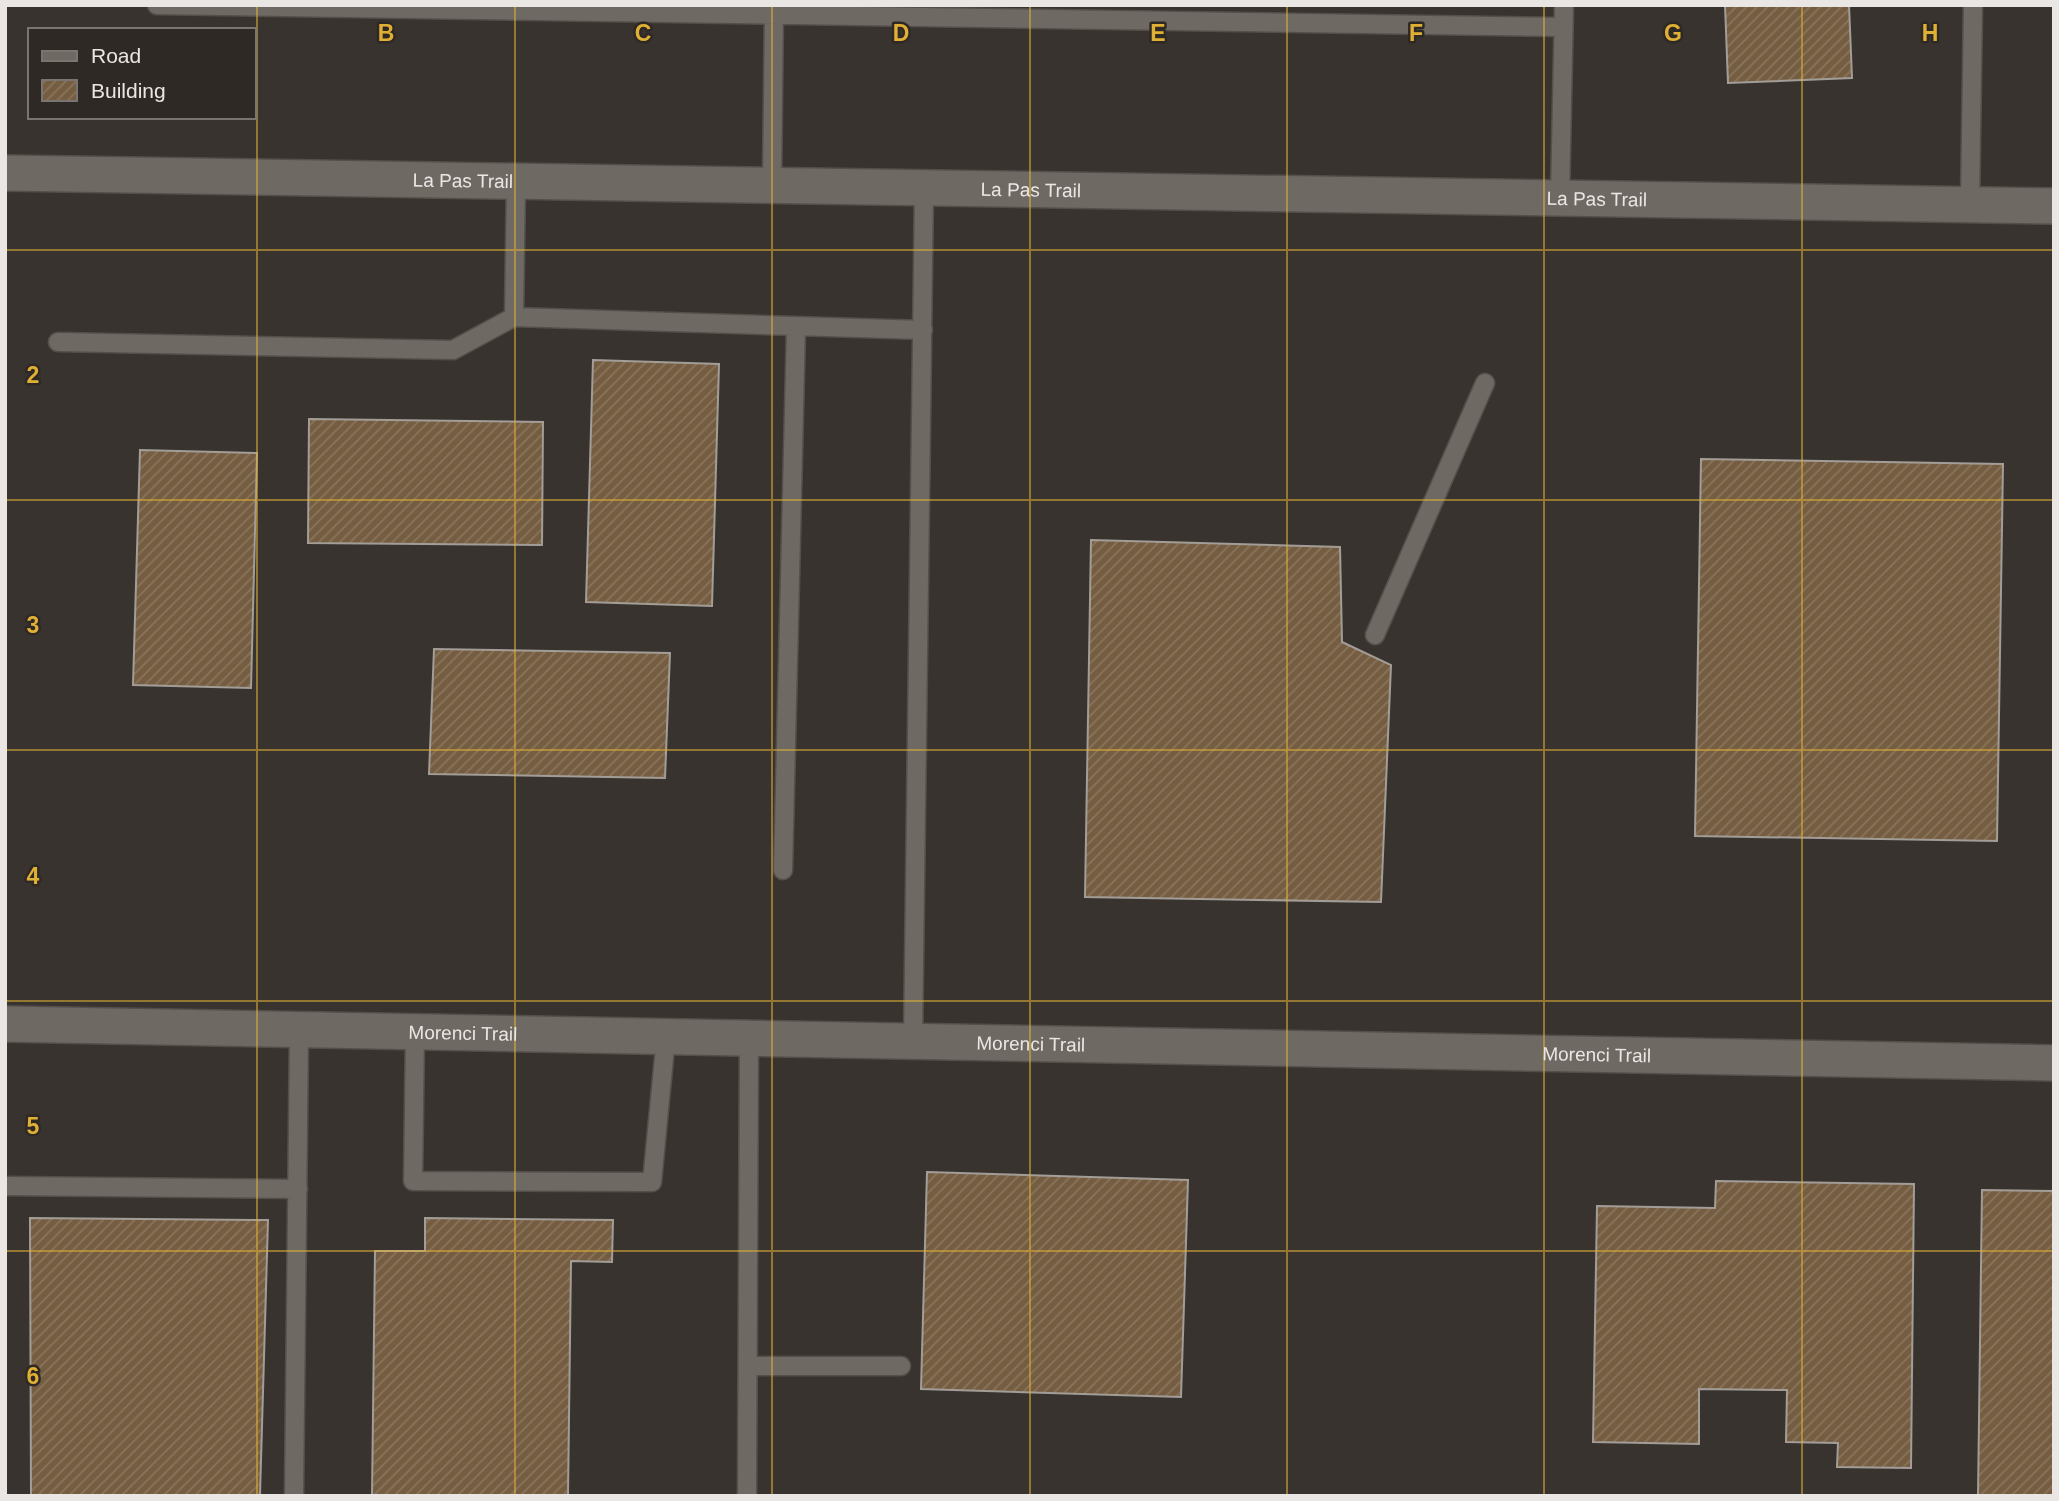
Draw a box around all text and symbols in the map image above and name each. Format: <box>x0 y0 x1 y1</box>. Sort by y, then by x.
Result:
text: B <box>378 20 394 46</box>
text: C <box>635 20 651 46</box>
text: D <box>893 20 909 46</box>
text: E <box>1150 20 1166 46</box>
text: F <box>1409 20 1423 46</box>
text: G <box>1664 20 1682 46</box>
text: H <box>1922 20 1938 46</box>
legend <box>28 28 256 119</box>
text: Road <box>91 44 141 67</box>
text: Building <box>91 79 166 102</box>
street label: La Pas Trail <box>413 169 513 192</box>
street label: La Pas Trail <box>980 178 1081 201</box>
street label: La Pas Trail <box>1546 187 1647 210</box>
text: 2 <box>27 362 39 388</box>
text: 3 <box>27 612 39 638</box>
text: 4 <box>27 863 40 889</box>
street label: Morenci Trail <box>408 1021 518 1044</box>
street label: Morenci Trail <box>976 1032 1085 1055</box>
street label: Morenci Trail <box>1542 1043 1651 1066</box>
text: 5 <box>27 1113 40 1139</box>
text: 6 <box>27 1363 39 1389</box>

